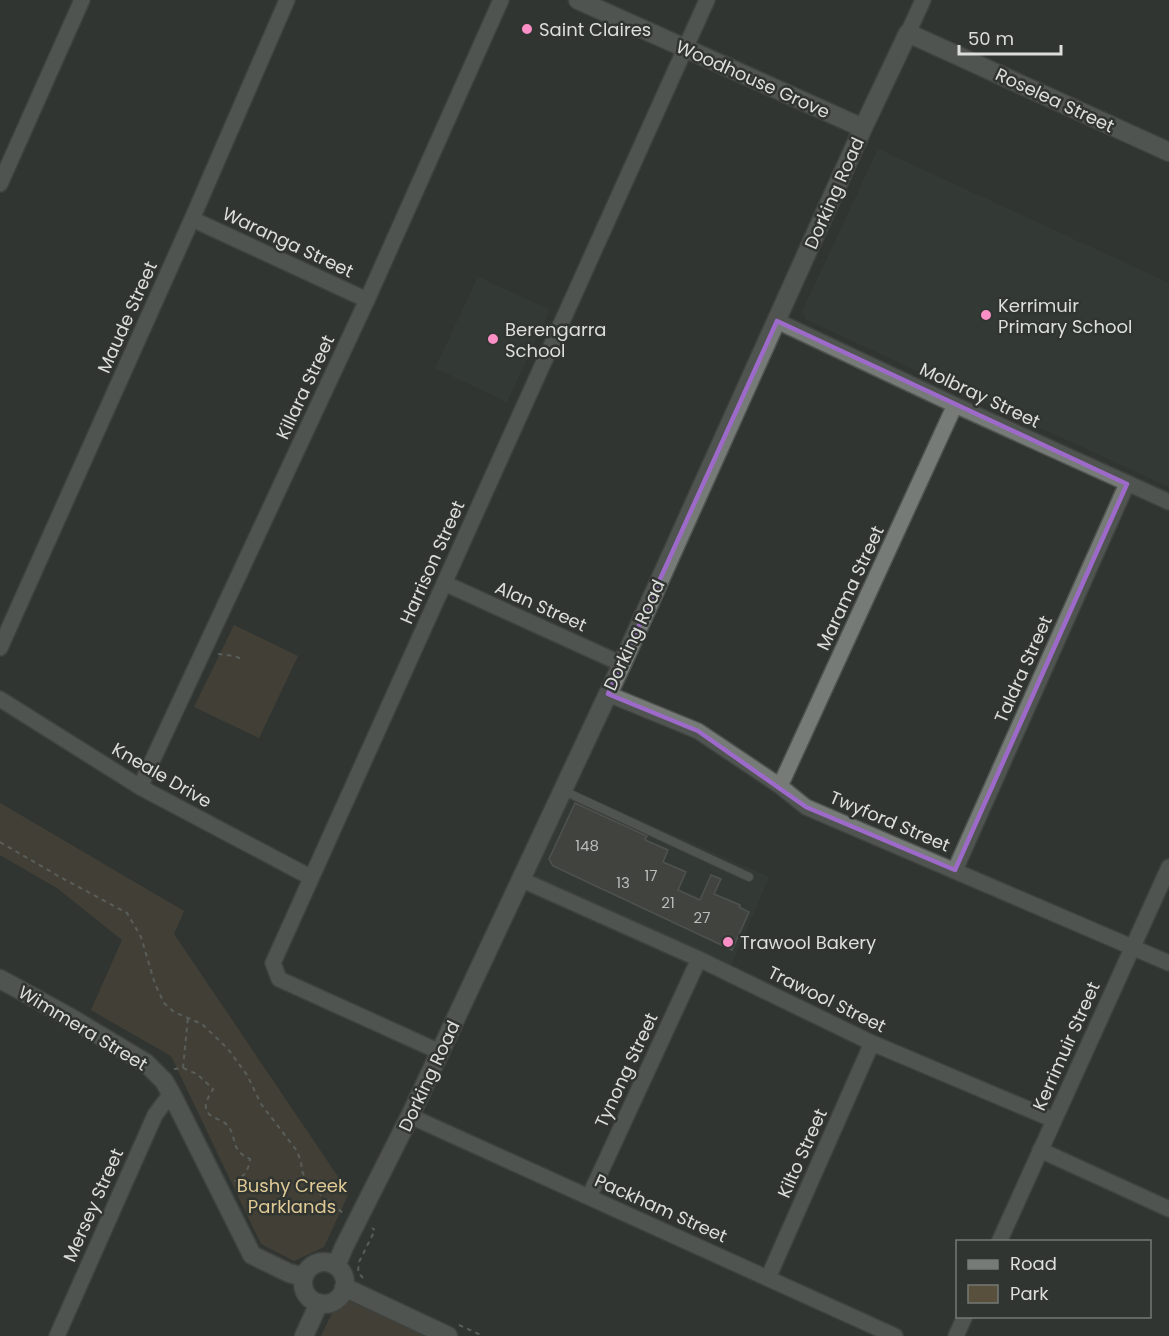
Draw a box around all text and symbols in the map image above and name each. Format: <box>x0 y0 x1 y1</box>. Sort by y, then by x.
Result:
place label: Saint Claires <box>539 17 651 42</box>
scale bar <box>959 18 1061 56</box>
marker: Saint Claires <box>520 22 534 36</box>
text: 50 m <box>968 26 1014 51</box>
street label: Woodhouse Grove <box>672 34 834 124</box>
street label: Roselea Street <box>992 62 1118 138</box>
street label: Dorking Road <box>798 133 870 253</box>
street label: Waranga Street <box>218 201 358 283</box>
street label: Maude Street <box>91 257 163 377</box>
place label: Kerrimuir Primary School <box>998 293 1132 339</box>
marker: Kerrimuir Primary School <box>979 308 993 322</box>
place label: Berengarra School <box>505 317 607 363</box>
street label: Killara Street <box>270 331 340 443</box>
marker: Berengarra School <box>486 332 500 346</box>
street label: Molbray Street <box>916 356 1044 434</box>
street label: Harrison Street <box>394 496 470 628</box>
street label: Marama Street <box>810 522 890 654</box>
street label: Alan Street <box>491 575 591 637</box>
street label: Dorking Road <box>597 575 671 695</box>
street label: Taldra Street <box>988 611 1058 727</box>
street label: Kneale Drive <box>108 736 216 814</box>
street label: Twyford Street <box>826 784 954 858</box>
house number: 148 <box>575 835 599 856</box>
house number: 17 <box>645 865 658 886</box>
house number: 13 <box>616 872 630 893</box>
house number: 21 <box>661 892 675 913</box>
house number: 27 <box>694 907 710 928</box>
place label: Trawool Bakery <box>740 930 876 955</box>
marker: Trawool Bakery <box>721 935 735 949</box>
street label: Trawool Street <box>764 960 890 1038</box>
street label: Kerrimuir Street <box>1026 978 1106 1114</box>
street label: Wimmera Street <box>14 980 152 1076</box>
street label: Tynong Street <box>588 1008 664 1132</box>
street label: Dorking Road <box>392 1016 466 1136</box>
street label: Kilto Street <box>771 1104 833 1202</box>
street label: Mersey Street <box>57 1144 129 1266</box>
street label: Packham Street <box>591 1168 731 1248</box>
park label: Bushy Creek Parklands <box>237 1173 348 1219</box>
legend <box>956 1240 1151 1318</box>
text: Road <box>1010 1251 1057 1276</box>
text: Park <box>1010 1281 1049 1306</box>

